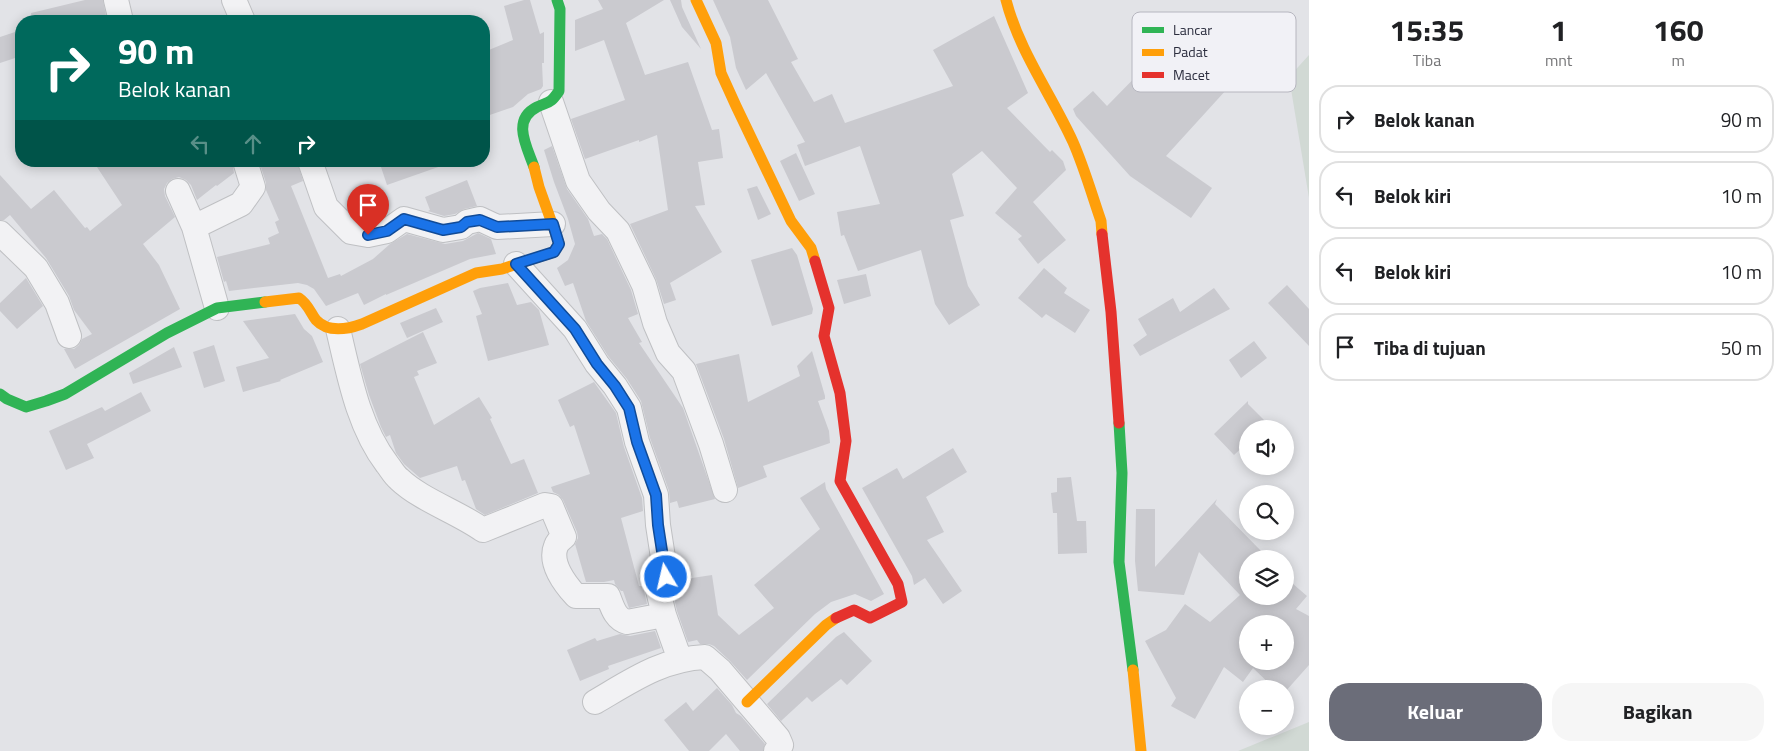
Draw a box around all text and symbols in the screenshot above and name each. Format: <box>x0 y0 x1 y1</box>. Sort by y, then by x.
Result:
text: 15:35 <box>1390 7 1464 53</box>
text: 1 <box>1550 7 1567 53</box>
text: 160 <box>1653 7 1703 53</box>
legend <box>1132 12 1296 92</box>
text: Lancar <box>1173 19 1212 40</box>
text: 90 m <box>118 24 194 78</box>
icon: right <box>35 35 100 100</box>
text: Padat <box>1173 41 1208 62</box>
text: Tiba <box>1413 48 1441 72</box>
text: mnt <box>1545 48 1573 72</box>
text: m <box>1672 48 1685 72</box>
text: Macet <box>1173 64 1210 85</box>
text: Belok kanan <box>118 72 231 106</box>
icon: right <box>1331 105 1359 133</box>
text: Belok kanan <box>1374 105 1475 134</box>
text: 90 m <box>1721 105 1762 134</box>
icon: left <box>186 130 214 158</box>
icon: ahead <box>239 130 267 158</box>
icon: right <box>292 130 320 158</box>
icon: left <box>1331 181 1359 209</box>
text: Belok kiri <box>1374 181 1451 210</box>
text: 10 m <box>1721 181 1762 210</box>
pin <box>347 184 389 235</box>
icon: arrive <box>354 191 382 219</box>
icon: left <box>1331 257 1359 285</box>
text: Belok kiri <box>1374 257 1451 286</box>
text: 10 m <box>1721 257 1762 286</box>
icon: arrive <box>1331 333 1359 361</box>
text: Tiba di tujuan <box>1374 333 1486 362</box>
text: 50 m <box>1721 333 1762 362</box>
map controls <box>1239 420 1294 735</box>
button: sound <box>1239 420 1294 475</box>
button: search <box>1239 485 1294 540</box>
position arrow <box>639 550 691 602</box>
button: layers <box>1239 550 1294 605</box>
button: + <box>1239 615 1294 670</box>
button: − <box>1239 680 1294 735</box>
button: Keluar <box>1329 683 1542 741</box>
button: Bagikan <box>1552 683 1764 741</box>

